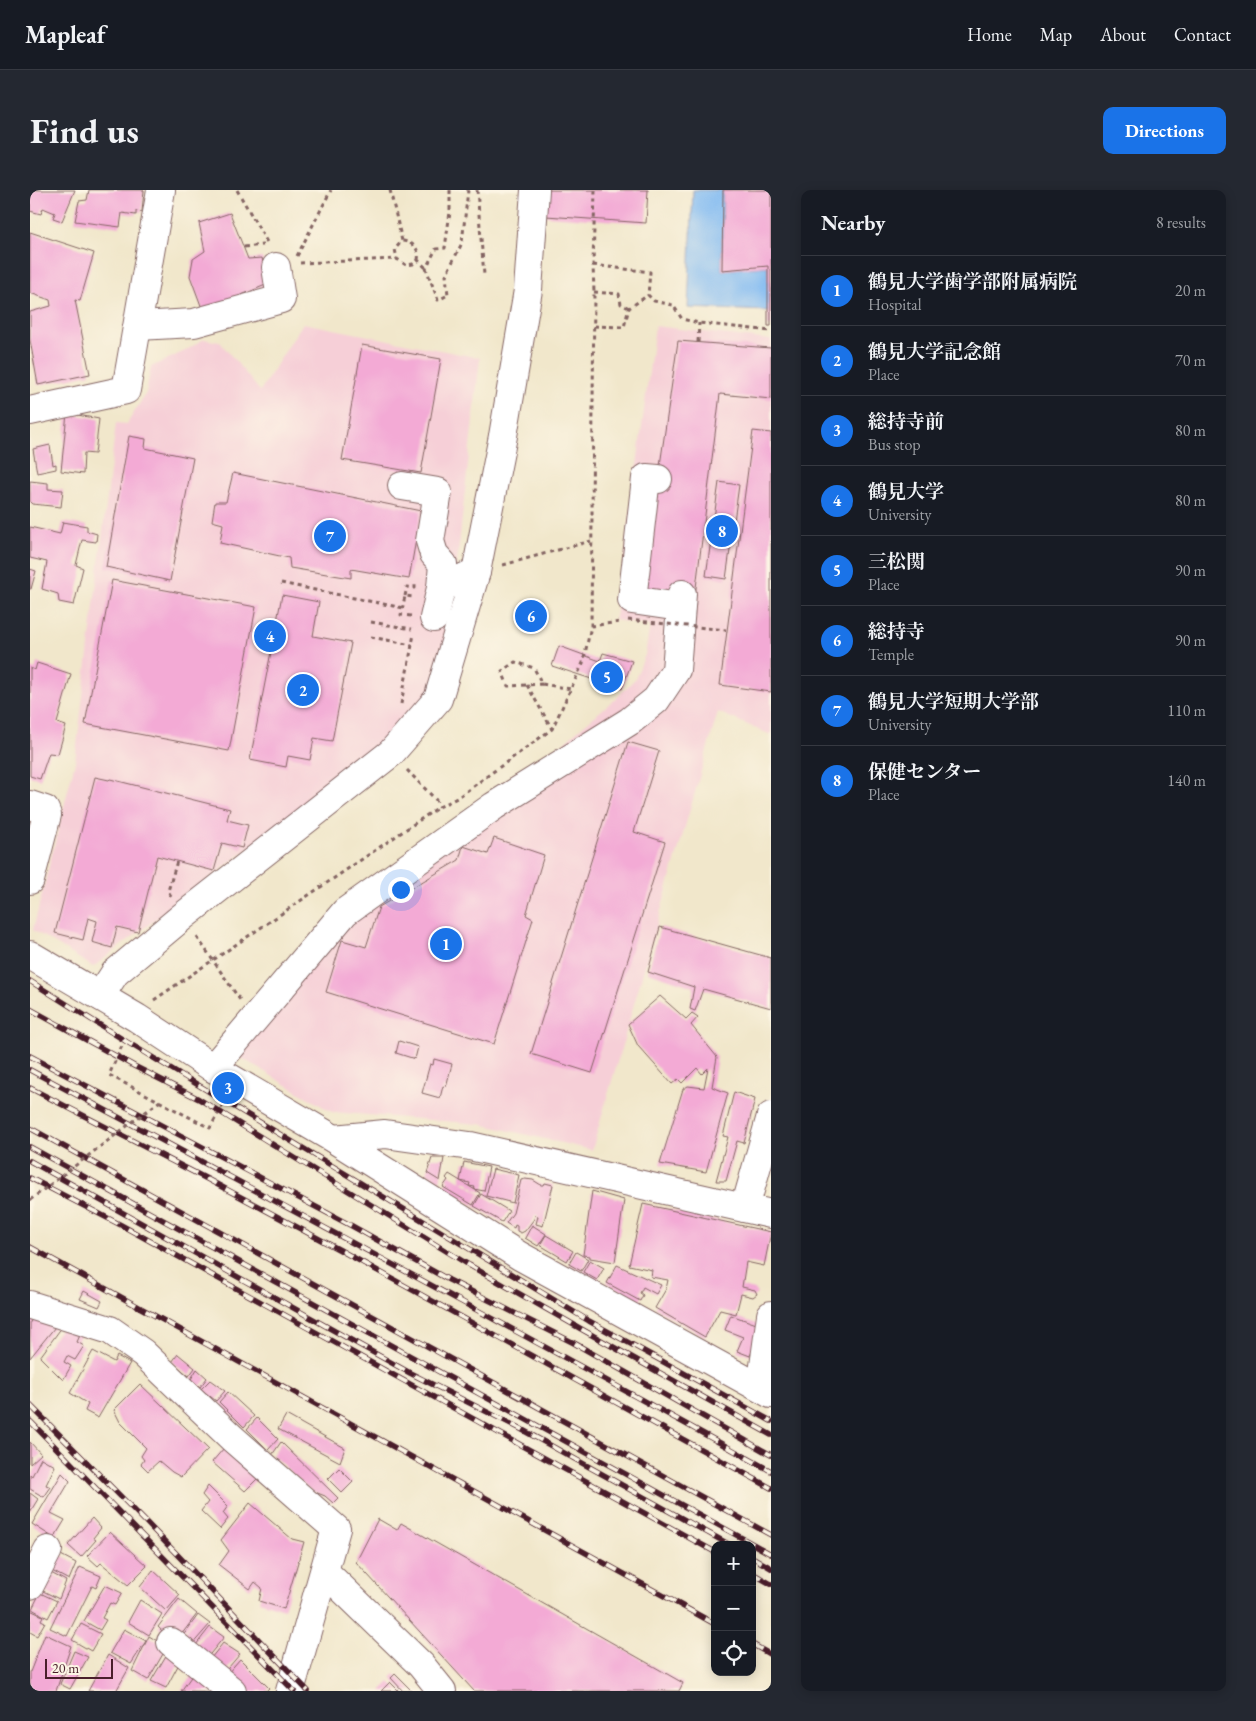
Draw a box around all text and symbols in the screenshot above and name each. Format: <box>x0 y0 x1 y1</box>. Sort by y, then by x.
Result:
text: Mapleaf <box>25 19 106 50</box>
text: Home <box>967 23 1012 46</box>
text: Map <box>1040 23 1072 46</box>
text: About <box>1100 23 1146 46</box>
text: Contact <box>1174 23 1231 46</box>
button: Directions <box>1103 107 1226 154</box>
text: Find us <box>30 108 139 153</box>
text: Nearby <box>821 209 885 236</box>
text: 8 results <box>1156 212 1206 233</box>
text: 鶴見大学歯学部附属病院 <box>868 269 1077 294</box>
text: 1 <box>833 280 841 301</box>
text: 20 m <box>1175 280 1206 301</box>
text: Hospital <box>868 294 922 315</box>
text: 鶴見大学記念館 <box>868 339 1001 364</box>
text: 2 <box>833 350 841 371</box>
text: 70 m <box>1175 350 1206 371</box>
text: Place <box>868 364 900 385</box>
text: 総持寺前 <box>868 409 944 434</box>
text: 3 <box>833 420 841 441</box>
text: 80 m <box>1175 420 1206 441</box>
text: Bus stop <box>868 434 921 455</box>
text: 鶴見大学 <box>868 479 944 504</box>
text: 4 <box>833 490 841 511</box>
text: 80 m <box>1175 490 1206 511</box>
text: University <box>868 504 932 525</box>
pin: 8 <box>706 512 738 550</box>
pin: 7 <box>314 517 346 555</box>
text: 三松関 <box>868 549 925 574</box>
text: 5 <box>833 560 841 581</box>
text: 90 m <box>1175 560 1206 581</box>
text: Place <box>868 574 900 595</box>
pin: 6 <box>515 597 547 635</box>
pin: 4 <box>254 617 286 655</box>
text: 総持寺 <box>868 619 925 644</box>
text: 6 <box>833 630 841 651</box>
text: 90 m <box>1175 630 1206 651</box>
text: Temple <box>868 644 914 665</box>
pin: 5 <box>591 658 623 696</box>
pin: 2 <box>287 671 319 709</box>
text: 鶴見大学短期大学部 <box>868 689 1039 714</box>
text: 7 <box>833 700 841 721</box>
text: 110 m <box>1167 700 1206 721</box>
text: University <box>868 714 932 735</box>
text: 保健センター <box>868 759 981 784</box>
text: 8 <box>833 770 841 791</box>
text: 140 m <box>1167 770 1206 791</box>
text: Place <box>868 784 900 805</box>
your location <box>388 877 414 903</box>
pin: 1 <box>430 925 462 963</box>
pin: 3 <box>212 1069 244 1107</box>
map controls <box>711 1541 756 1676</box>
button: + <box>711 1541 756 1586</box>
button: − <box>711 1586 756 1631</box>
button: locate <box>711 1631 756 1676</box>
scale bar <box>45 1656 112 1679</box>
text: 20 m <box>52 1659 79 1677</box>

